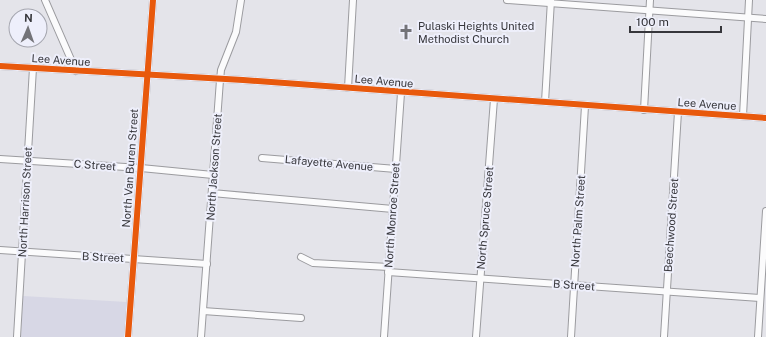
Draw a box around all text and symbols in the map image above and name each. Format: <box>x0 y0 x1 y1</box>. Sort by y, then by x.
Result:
north arrow <box>8 8 48 48</box>
scale bar <box>630 8 721 34</box>
text: N <box>24 12 33 24</box>
text: 100 m <box>636 15 669 29</box>
place label: Pulaski Heights United Methodist Church <box>418 20 534 45</box>
church icon: Pulaski Heights United Methodist Church <box>397 23 415 41</box>
street label: Lee Avenue <box>31 52 91 68</box>
street label: Lee Avenue <box>354 72 414 90</box>
street label: Lee Avenue <box>677 96 737 112</box>
street label: North Van Buren Street <box>120 108 140 228</box>
street label: North Jackson Street <box>204 113 224 221</box>
street label: North Harrison Street <box>16 146 34 258</box>
street label: Lafayette Avenue <box>284 153 374 173</box>
street label: C Street <box>73 158 117 172</box>
street label: North Monroe Street <box>382 162 402 268</box>
street label: North Spruce Street <box>475 166 495 270</box>
street label: North Palm Street <box>569 174 587 268</box>
street label: Beechwood Street <box>662 178 680 272</box>
street label: B Street <box>82 250 124 264</box>
street label: B Street <box>553 278 595 292</box>

